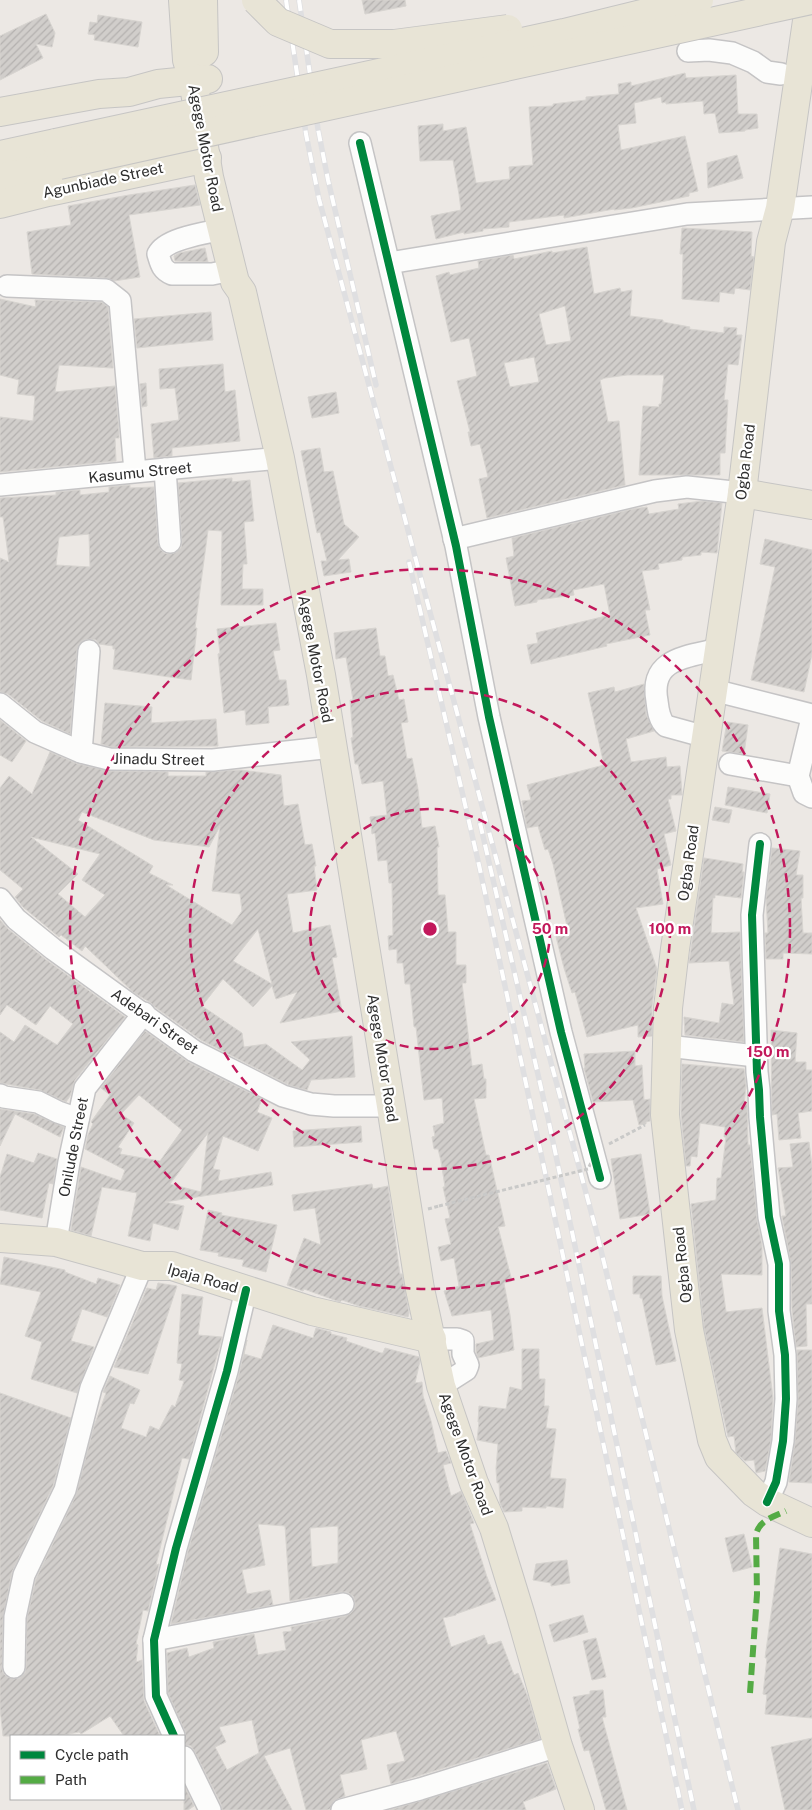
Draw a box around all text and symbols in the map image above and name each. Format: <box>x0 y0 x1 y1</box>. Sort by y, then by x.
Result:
street label: Agege Motor Road <box>185 83 227 213</box>
street label: Agunbiade Street <box>41 159 165 201</box>
street label: Ogba Road <box>732 423 758 501</box>
street label: Kasumu Street <box>87 458 193 486</box>
street label: Agege Motor Road <box>295 594 337 724</box>
street label: Jinadu Street <box>113 750 205 768</box>
street label: Ogba Road <box>674 824 702 902</box>
centre of rings <box>421 920 439 938</box>
text: 50 m <box>532 920 568 937</box>
text: 100 m <box>649 920 691 937</box>
street label: Adebari Street <box>108 985 202 1057</box>
street label: Agege Motor Road <box>364 993 402 1123</box>
text: 150 m <box>746 1043 790 1060</box>
street label: Onilude Street <box>55 1096 91 1198</box>
street label: Ogba Road <box>670 1226 694 1304</box>
street label: Ipaja Road <box>166 1260 240 1296</box>
street label: Agege Motor Road <box>436 1390 496 1518</box>
legend <box>10 1735 185 1800</box>
text: Cycle path <box>55 1746 129 1763</box>
text: Path <box>55 1771 87 1788</box>

